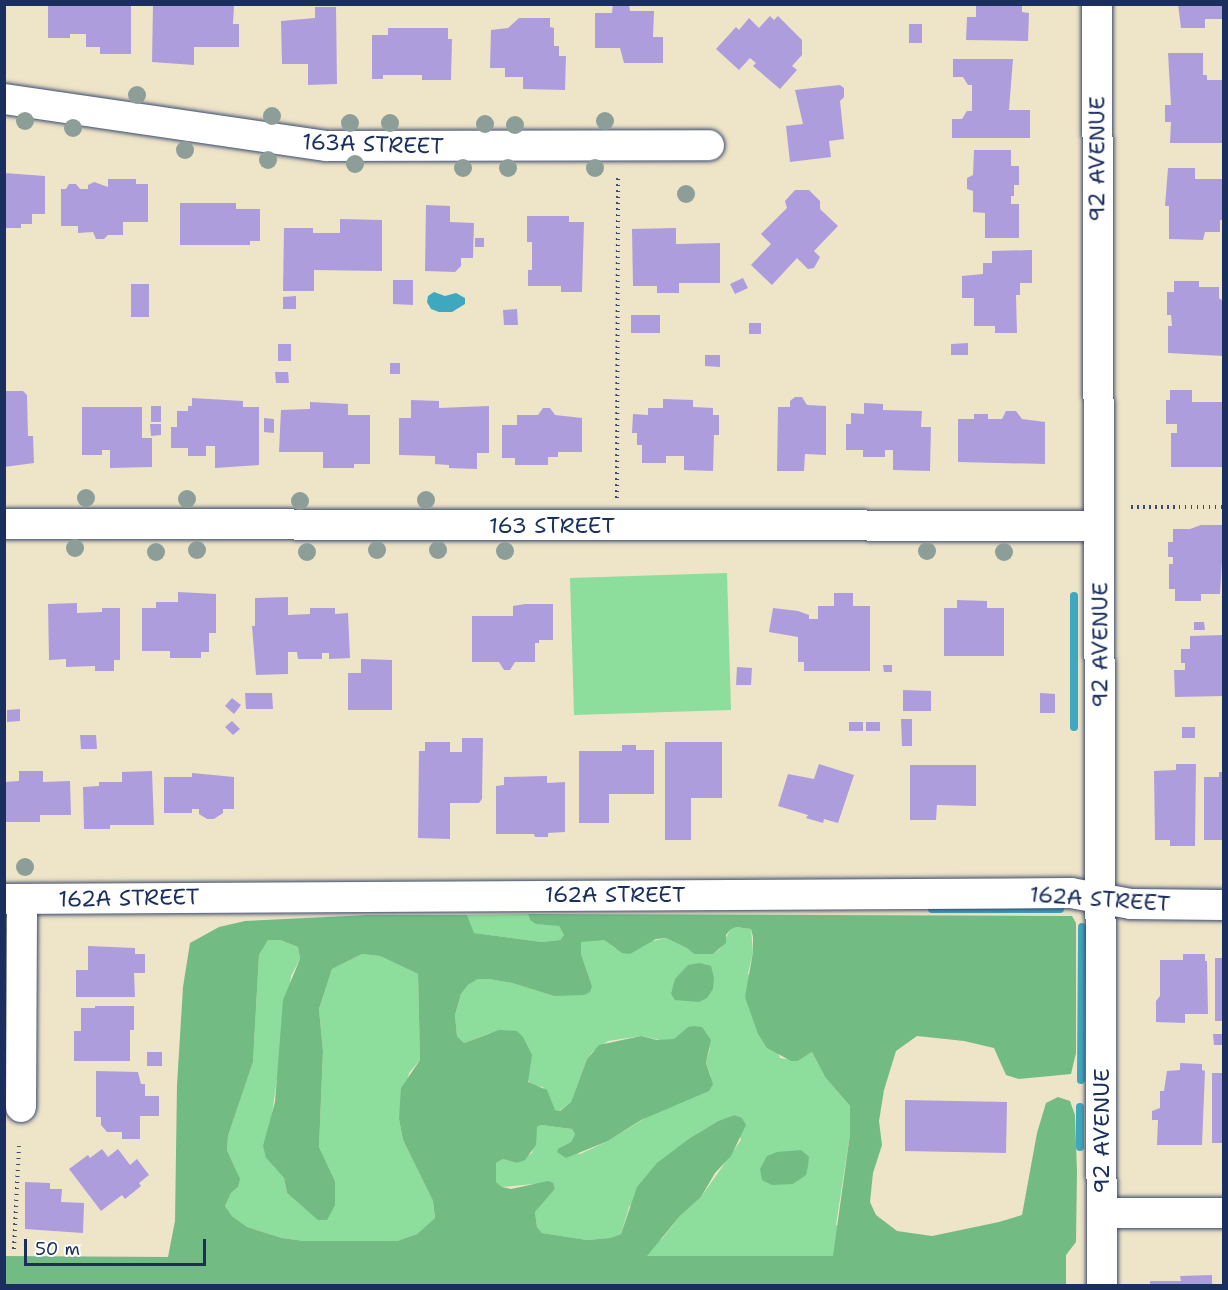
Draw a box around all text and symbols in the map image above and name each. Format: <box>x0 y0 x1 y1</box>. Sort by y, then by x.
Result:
street label: 92 AVENUE <box>1084 96 1110 222</box>
street label: 163A STREET <box>302 128 444 160</box>
street label: 163 STREET <box>489 513 615 539</box>
street label: 92 AVENUE <box>1087 582 1113 708</box>
street label: 162A STREET <box>1029 881 1171 917</box>
street label: 162A STREET <box>544 882 686 908</box>
street label: 162A STREET <box>58 884 200 912</box>
street label: 92 AVENUE <box>1089 1068 1115 1194</box>
scale bar <box>27 1227 208 1265</box>
text: 50 m <box>35 1237 80 1261</box>

